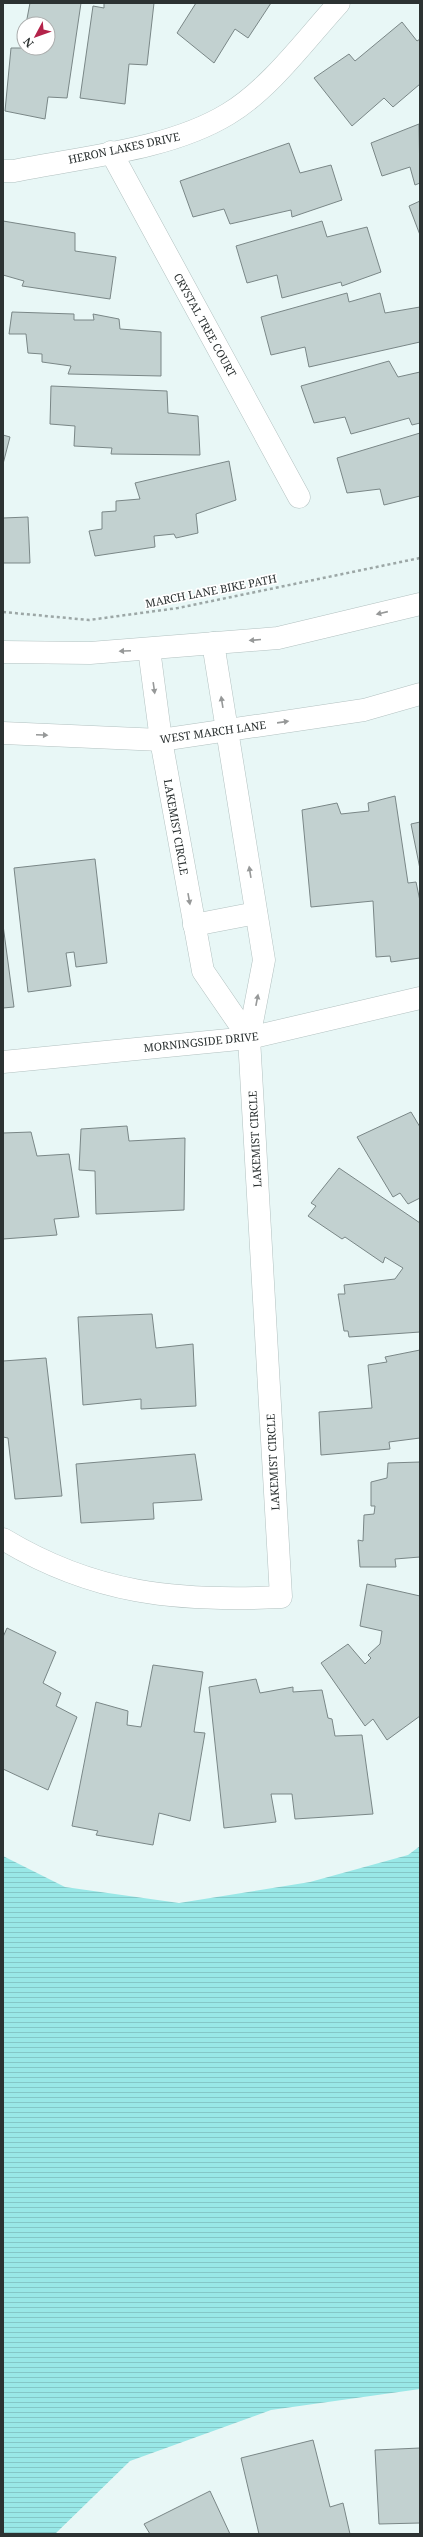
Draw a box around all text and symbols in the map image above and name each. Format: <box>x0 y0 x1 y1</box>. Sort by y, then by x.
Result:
north arrow <box>16 16 56 56</box>
text: N <box>19 34 37 51</box>
street label: HERON LAKES DRIVE <box>67 128 181 167</box>
street label: CRYSTAL TREE COURT <box>171 270 240 380</box>
street label: MARCH LANE BIKE PATH <box>144 570 278 611</box>
one-way arrow <box>376 610 388 616</box>
one-way arrow <box>249 636 261 643</box>
one-way arrow <box>119 647 131 654</box>
one-way arrow <box>151 682 157 694</box>
one-way arrow <box>219 696 225 708</box>
street label: WEST MARCH LANE <box>159 717 267 746</box>
one-way arrow <box>276 719 289 725</box>
one-way arrow <box>36 732 49 738</box>
street label: LAKEMIST CIRCLE <box>161 778 192 876</box>
one-way arrow <box>247 866 253 878</box>
one-way arrow <box>186 893 192 905</box>
one-way arrow <box>254 994 260 1006</box>
street label: MORNINGSIDE DRIVE <box>143 1028 259 1055</box>
street label: LAKEMIST CIRCLE <box>244 1090 265 1188</box>
street label: LAKEMIST CIRCLE <box>262 1413 283 1511</box>

